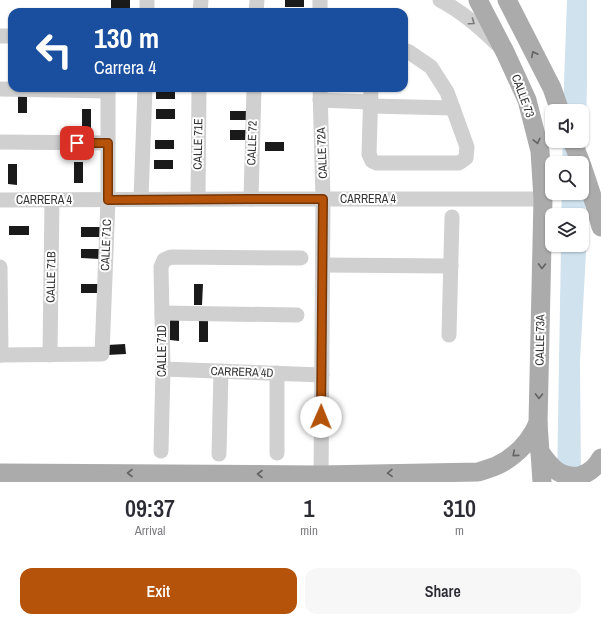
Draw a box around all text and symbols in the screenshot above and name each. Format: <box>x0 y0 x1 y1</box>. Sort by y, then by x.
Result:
one-way arrow <box>468 17 475 25</box>
text: 130 m <box>94 19 159 57</box>
icon: left <box>28 24 80 76</box>
one-way arrow <box>531 50 538 58</box>
text: Carrera 4 <box>94 55 156 80</box>
street label: CALLE 73 <box>508 72 538 120</box>
map controls <box>545 104 589 252</box>
button: sound <box>545 104 589 148</box>
street label: CALLE 71E <box>190 118 206 170</box>
street label: CALLE 72 <box>243 120 261 166</box>
pin <box>60 126 94 160</box>
street label: CALLE 72A <box>313 127 331 179</box>
icon: arrive <box>66 132 88 154</box>
one-way arrow <box>532 137 541 144</box>
button: search <box>545 156 589 200</box>
street label: CARRERA 4 <box>340 191 396 207</box>
street label: CARRERA 4 <box>16 192 72 208</box>
button: layers <box>545 208 589 252</box>
street label: CALLE 71C <box>97 219 115 271</box>
street label: CALLE 71B <box>43 251 59 303</box>
one-way arrow <box>537 263 546 269</box>
street label: CALLE 73A <box>532 314 548 366</box>
street label: CALLE 71D <box>154 325 170 377</box>
street label: CARRERA 4D <box>210 363 274 381</box>
one-way arrow <box>535 393 543 399</box>
position arrow <box>300 396 342 438</box>
one-way arrow <box>512 449 520 456</box>
one-way arrow <box>127 469 133 478</box>
one-way arrow <box>387 469 393 478</box>
one-way arrow <box>257 470 263 479</box>
text: 09:37 <box>125 492 175 524</box>
text: 1 <box>304 492 315 524</box>
text: 310 <box>443 492 476 524</box>
text: Arrival <box>135 522 165 539</box>
text: min <box>300 522 318 539</box>
text: m <box>455 522 464 539</box>
button: Exit <box>20 568 297 614</box>
button: Share <box>305 568 581 614</box>

